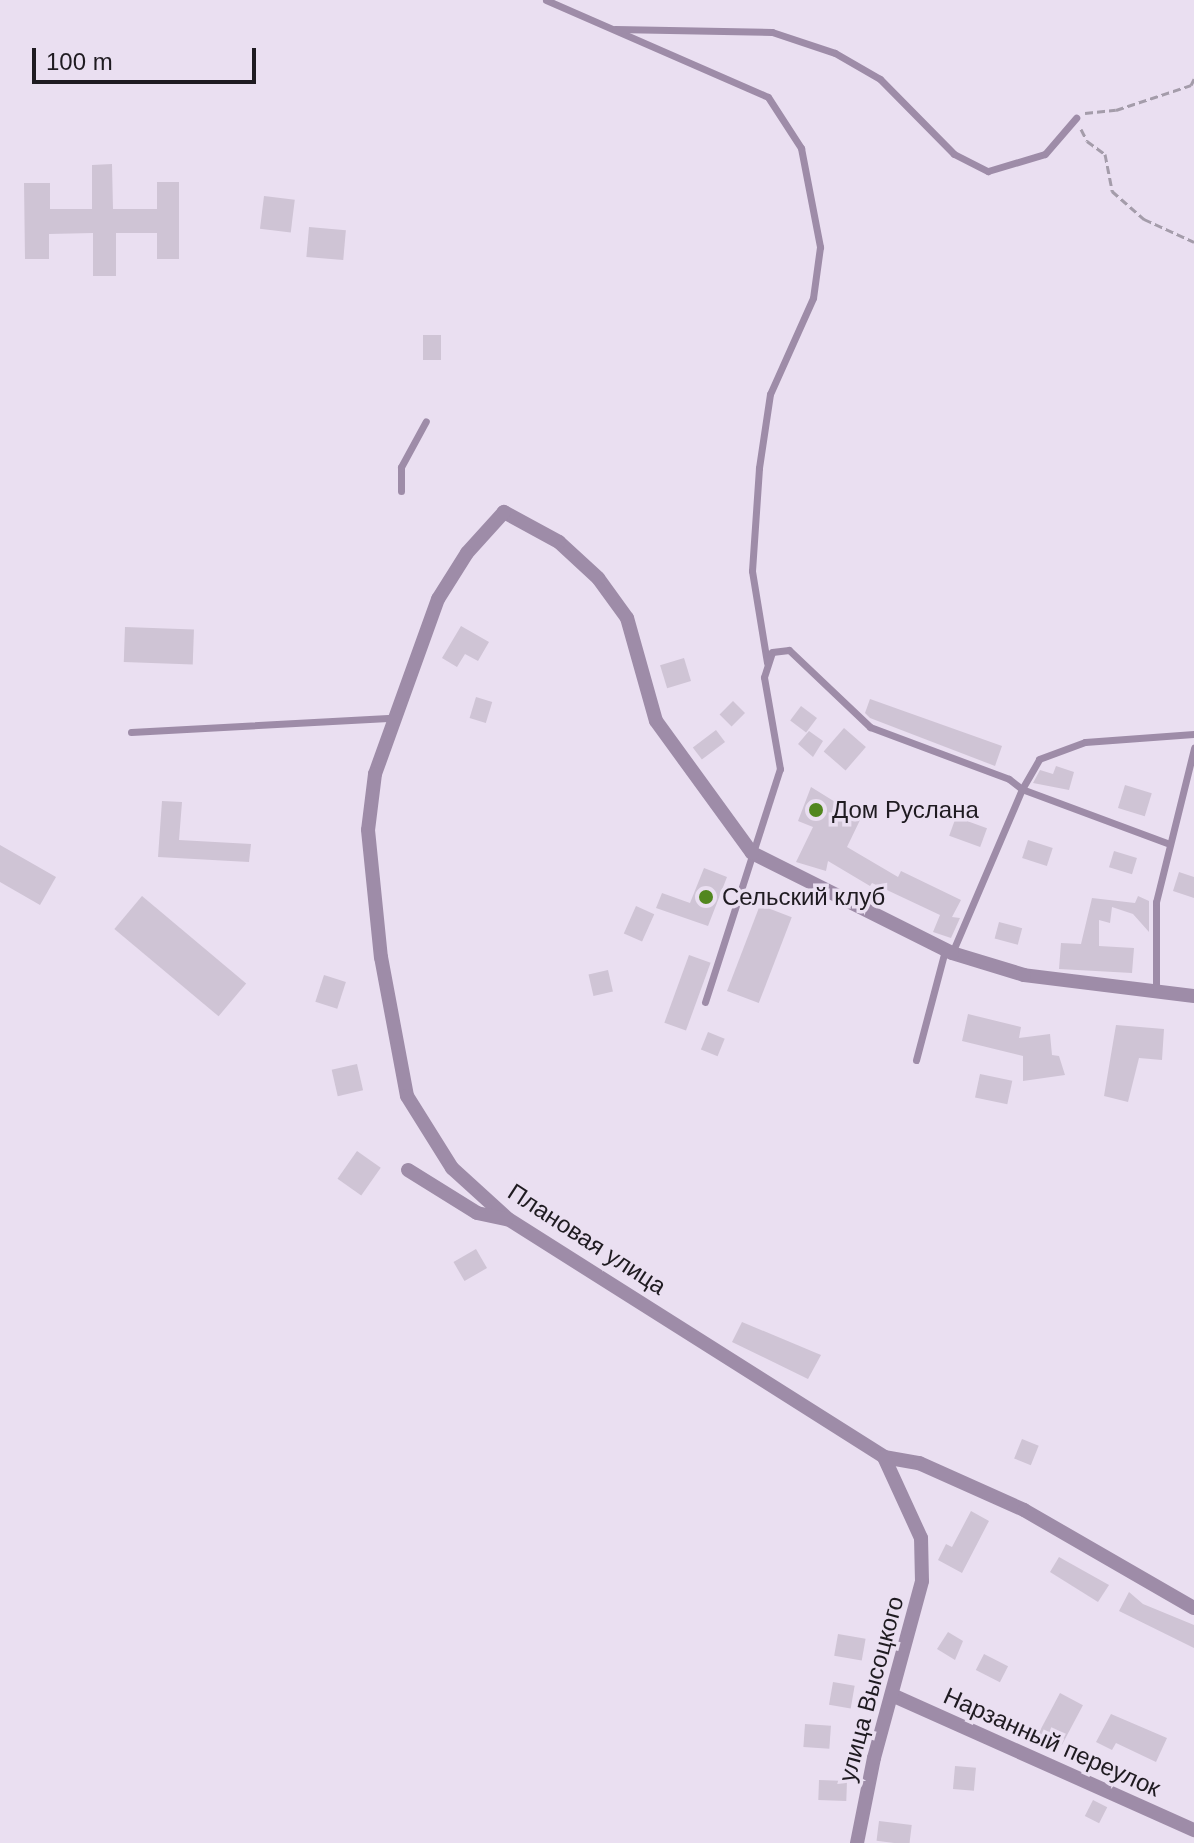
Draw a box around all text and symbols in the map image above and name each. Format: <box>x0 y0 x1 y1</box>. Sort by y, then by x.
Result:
scale bar <box>36 32 260 82</box>
text: 100 m <box>46 48 113 75</box>
place label: Дом Руслана <box>832 796 979 824</box>
marker: Дом Руслана <box>807 801 825 819</box>
place label: Сельский клуб <box>722 883 885 911</box>
marker: Сельский клуб <box>697 888 715 906</box>
street label: Плановая улица <box>503 1177 671 1301</box>
street label: улица Высоцкого <box>832 1593 910 1785</box>
street label: Нарзанный переулок <box>939 1681 1165 1803</box>

